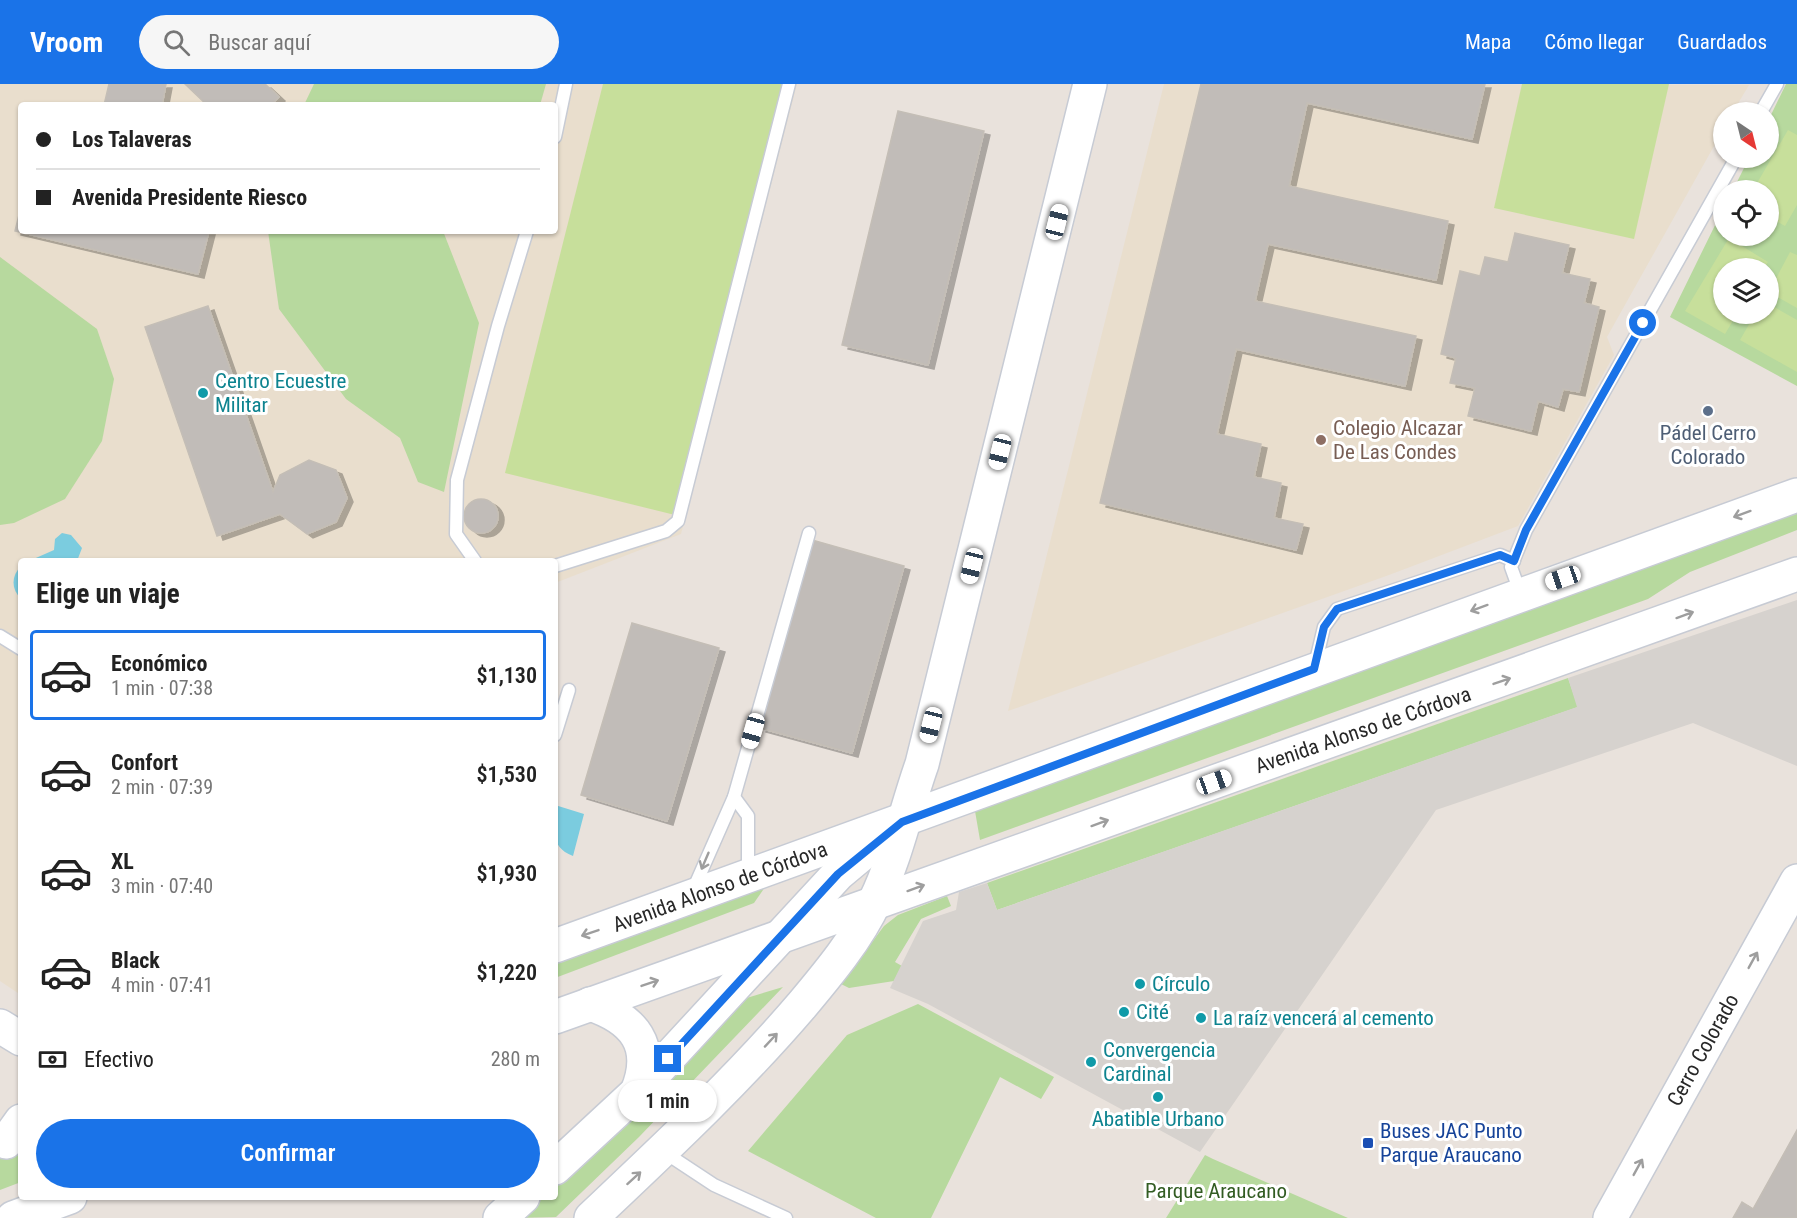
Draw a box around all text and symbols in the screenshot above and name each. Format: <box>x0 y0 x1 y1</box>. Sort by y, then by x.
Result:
search box <box>139 15 559 69</box>
text: Vroom <box>30 26 103 59</box>
icon: search <box>160 26 193 59</box>
text: Buscar aquí <box>208 30 311 55</box>
text: Mapa <box>1465 30 1511 54</box>
text: Cómo llegar <box>1544 30 1644 54</box>
text: Guardados <box>1677 30 1767 54</box>
north arrow <box>1713 102 1779 168</box>
map controls <box>1713 102 1779 324</box>
text: Los Talaveras <box>72 127 192 152</box>
button: locate <box>1713 180 1779 246</box>
text: Avenida Presidente Riesco <box>72 185 307 210</box>
car <box>1044 202 1070 242</box>
button: layers <box>1713 258 1779 324</box>
route start <box>1629 309 1656 336</box>
place label: Centro Ecuestre Militar <box>215 369 347 417</box>
marker: Centro Ecuestre Militar <box>196 386 210 400</box>
marker: Pádel Cerro Colorado <box>1701 404 1715 418</box>
place label: Colegio Alcazar De Las Condes <box>1333 416 1463 464</box>
place label: Pádel Cerro Colorado <box>1660 421 1756 469</box>
car <box>987 432 1013 472</box>
marker: Colegio Alcazar De Las Condes <box>1314 433 1328 447</box>
one-way arrow <box>1733 510 1752 521</box>
car <box>959 546 985 586</box>
car <box>1543 564 1583 592</box>
text: Elige un viaje <box>36 578 180 610</box>
one-way arrow <box>1470 604 1489 615</box>
one-way arrow <box>1675 609 1694 620</box>
icon: car <box>39 648 93 702</box>
text: Económico <box>111 651 207 676</box>
text: $1,130 <box>477 663 537 688</box>
one-way arrow <box>1492 675 1511 686</box>
text: 1 min · 07:38 <box>111 676 213 700</box>
street label: Avenida Alonso de Córdova <box>1252 682 1474 778</box>
car <box>918 705 944 745</box>
car <box>739 711 767 751</box>
icon: car <box>39 747 93 801</box>
text: Confort <box>111 750 178 775</box>
text: $1,530 <box>477 762 537 787</box>
car <box>1194 767 1234 797</box>
text: 2 min · 07:39 <box>111 775 213 799</box>
one-way arrow <box>1090 816 1109 827</box>
street label: Avenida Alonso de Córdova <box>609 837 831 937</box>
icon: car <box>39 846 93 900</box>
text: XL <box>111 849 134 874</box>
one-way arrow <box>699 852 711 870</box>
text: $1,930 <box>477 861 537 886</box>
text: 3 min · 07:40 <box>111 874 213 898</box>
one-way arrow <box>907 882 925 893</box>
one-way arrow <box>581 929 600 940</box>
icon: car <box>39 945 93 999</box>
text: Black <box>111 948 160 973</box>
one-way arrow <box>1747 952 1759 969</box>
text: $1,220 <box>477 960 537 985</box>
place label: Círculo <box>1152 972 1210 996</box>
text: 4 min · 07:41 <box>111 973 213 997</box>
one-way arrow <box>640 976 658 987</box>
marker: Círculo <box>1133 977 1147 991</box>
street label: Cerro Colorado <box>1662 990 1744 1110</box>
place label: Cité <box>1136 1000 1169 1024</box>
marker: Cité <box>1117 1005 1131 1019</box>
place label: La raíz vencerá al cemento <box>1213 1006 1434 1030</box>
marker: La raíz vencerá al cemento <box>1194 1011 1208 1025</box>
one-way arrow <box>764 1033 778 1048</box>
place label: Convergencia Cardinal <box>1103 1038 1215 1086</box>
icon: cash <box>36 1043 69 1076</box>
route end <box>654 1045 681 1072</box>
text: Efectivo <box>84 1047 154 1072</box>
text: 280 m <box>491 1047 540 1071</box>
marker: Convergencia Cardinal <box>1084 1055 1098 1069</box>
callout: 1 min <box>618 1080 718 1122</box>
text: 1 min <box>645 1089 690 1113</box>
marker: Abatible Urbano <box>1151 1090 1165 1104</box>
place label: Abatible Urbano <box>1092 1107 1224 1131</box>
button: Confirmar <box>36 1119 540 1188</box>
place label: Buses JAC Punto Parque Araucano <box>1380 1119 1523 1167</box>
marker: Buses JAC Punto Parque Araucano <box>1361 1136 1375 1150</box>
one-way arrow <box>1632 1159 1644 1176</box>
one-way arrow <box>626 1171 641 1185</box>
park label: Parque Araucano <box>1145 1179 1287 1203</box>

